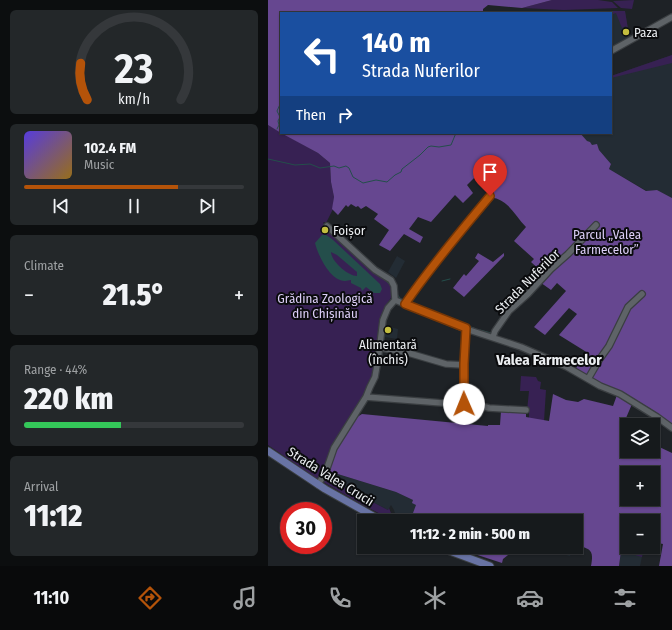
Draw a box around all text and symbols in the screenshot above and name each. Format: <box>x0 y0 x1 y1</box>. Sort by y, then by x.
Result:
place label: Paza <box>634 25 658 40</box>
text: 140 m <box>362 26 431 59</box>
marker: Paza <box>621 27 631 37</box>
icon: left <box>296 28 348 80</box>
text: 23 <box>114 44 153 94</box>
text: Strada Nuferilor <box>362 60 480 82</box>
text: km/h <box>118 91 150 108</box>
icon: right <box>334 104 356 126</box>
text: Then <box>296 106 326 124</box>
text: 102.4 FM <box>84 139 136 157</box>
pin <box>473 155 507 196</box>
text: Music <box>84 157 114 172</box>
icon: arrive <box>479 161 501 183</box>
icon: previous <box>50 195 72 217</box>
icon: pause <box>123 195 145 217</box>
icon: next <box>196 195 218 217</box>
place label: Foișor <box>333 223 366 239</box>
marker: Foișor <box>320 225 330 235</box>
park label: Parcul „Valea Farmecelor” <box>573 227 641 257</box>
street label: Strada Nuferilor <box>492 246 563 317</box>
text: Climate <box>24 258 64 273</box>
text: 21.5° <box>103 277 165 313</box>
text: − <box>24 282 34 309</box>
text: + <box>234 282 244 309</box>
park label: Grădina Zoologică din Chișinău <box>277 291 373 322</box>
marker: Alimentară (închis) <box>383 325 393 335</box>
place label: Alimentară (închis) <box>359 337 417 367</box>
district label: Valea Farmecelor <box>495 351 602 369</box>
text: Range · 44% <box>24 362 87 377</box>
text: 220 km <box>24 381 113 417</box>
position arrow <box>443 383 485 425</box>
map controls <box>620 418 660 554</box>
button: layers <box>620 418 660 458</box>
street label: Strada Valea Crucii <box>285 444 377 509</box>
button: + <box>620 466 660 506</box>
text: Arrival <box>24 479 58 494</box>
text: 11:12 <box>24 498 82 534</box>
speed limit sign: 30 <box>280 502 332 554</box>
button: − <box>620 514 660 554</box>
text: 11:12 · 2 min · 500 m <box>410 525 530 543</box>
icon: directions <box>136 584 164 612</box>
icon: music <box>231 584 259 612</box>
icon: phone <box>326 584 354 612</box>
icon: climate <box>421 584 449 612</box>
icon: car <box>516 584 544 612</box>
icon: filters <box>611 584 639 612</box>
text: 11:10 <box>33 587 69 609</box>

